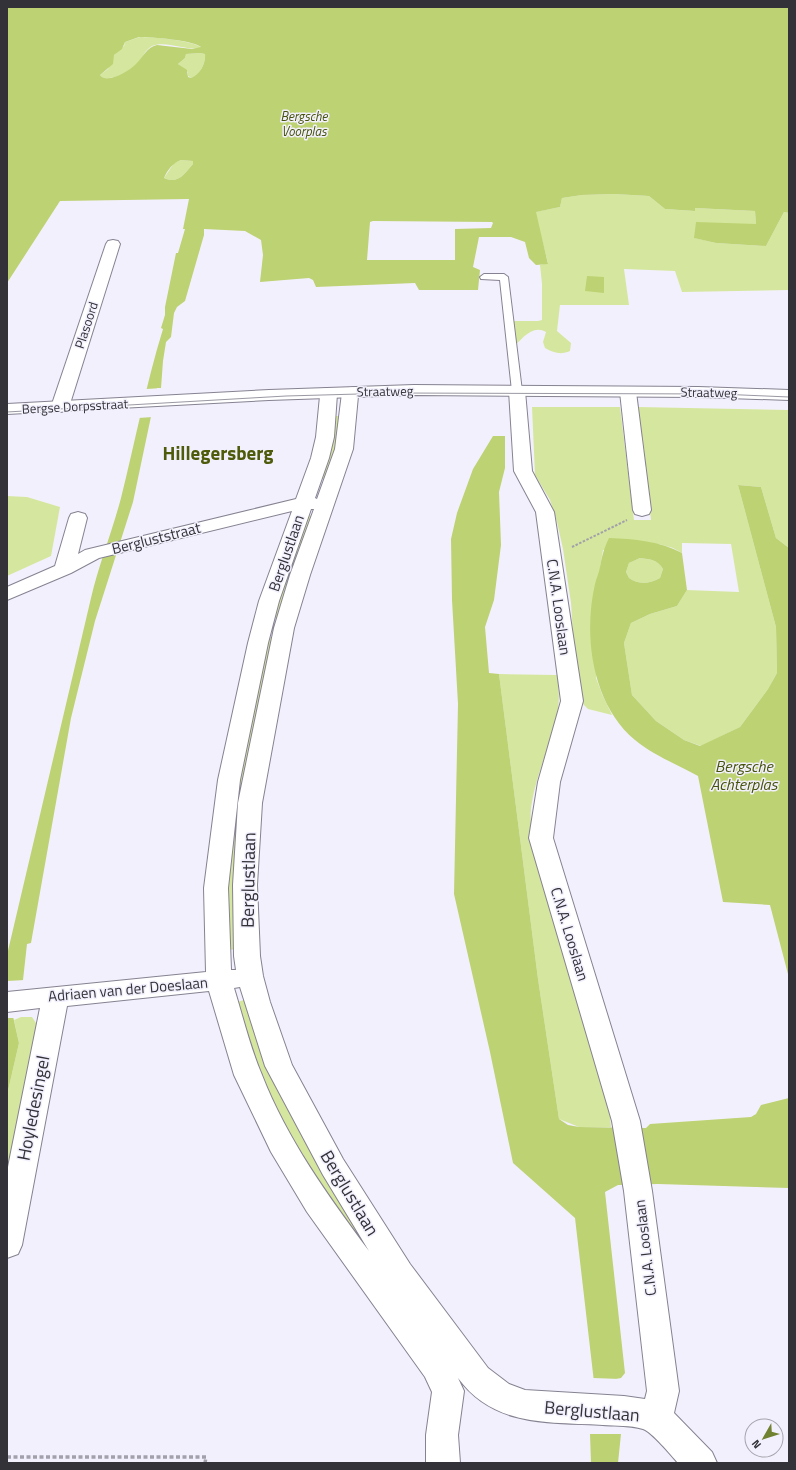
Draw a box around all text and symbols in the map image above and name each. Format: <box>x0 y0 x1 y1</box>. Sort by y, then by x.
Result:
water label: Bergsche Voorplas <box>281 106 328 141</box>
street label: Plasoord <box>69 299 103 351</box>
street label: Straatweg <box>356 381 414 401</box>
street label: Straatweg <box>680 382 738 402</box>
street label: Bergse Dorpsstraat <box>21 393 129 419</box>
district label: Hillegersberg <box>163 438 273 467</box>
street label: Berglustlaan <box>262 512 310 594</box>
street label: Bergluststraat <box>109 516 204 560</box>
street label: C.N.A. Looslaan <box>541 557 577 657</box>
water label: Bergsche Achterplas <box>711 754 779 796</box>
street label: Berglustlaan <box>234 832 262 928</box>
street label: C.N.A. Looslaan <box>545 884 595 984</box>
street label: Adriaen van der Doeslaan <box>47 971 209 1007</box>
street label: Hoyledesingel <box>10 1053 56 1163</box>
street label: Berglustlaan <box>314 1145 386 1241</box>
street label: C.N.A. Looslaan <box>628 1199 662 1297</box>
street label: Berglustlaan <box>543 1393 641 1429</box>
north arrow <box>744 1418 784 1458</box>
text: N <box>748 1436 765 1452</box>

